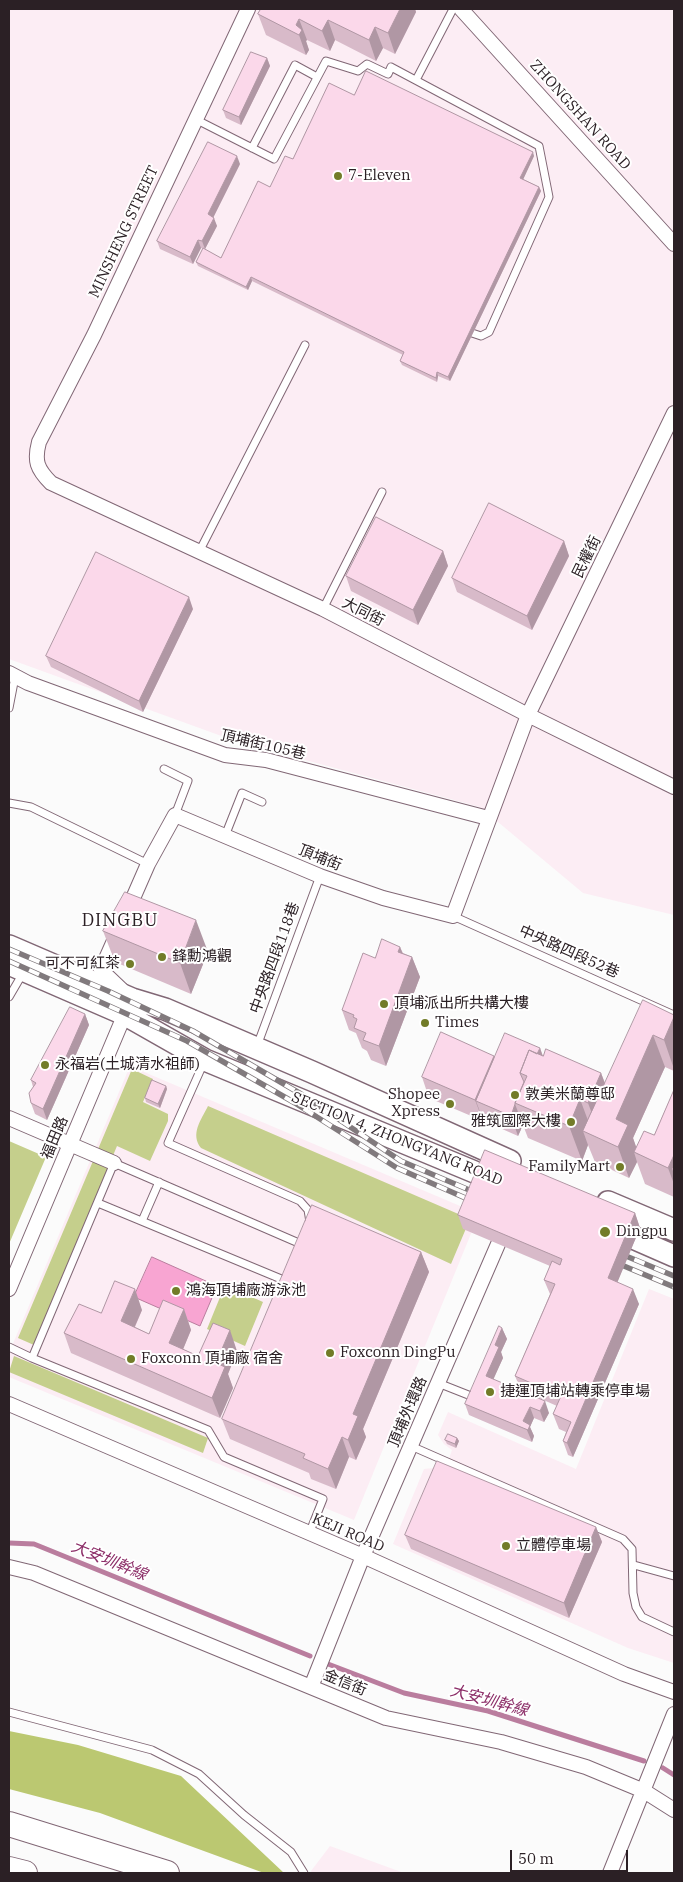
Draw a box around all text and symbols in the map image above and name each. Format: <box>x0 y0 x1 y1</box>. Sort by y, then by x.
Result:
street label: ZHONGSHAN ROAD <box>526 56 634 174</box>
street label: MINSHENG STREET <box>85 163 163 301</box>
place label: 7-Eleven <box>348 167 411 185</box>
marker: 7-Eleven <box>332 170 344 182</box>
street label: 民權街 <box>569 533 605 581</box>
street label: 大同街 <box>339 594 387 630</box>
street label: 頂埔街105巷 <box>219 726 307 764</box>
street label: 頂埔街 <box>296 841 344 875</box>
street label: 中央路四段118巷 <box>247 900 303 1016</box>
district label: DINGBU <box>81 910 159 932</box>
street label: 中央路四段52巷 <box>516 922 622 982</box>
place label: 鋒勳鴻觀 <box>172 948 232 966</box>
marker: 鋒勳鴻觀 <box>156 951 168 963</box>
place label: 可不可紅茶 <box>45 955 120 973</box>
marker: 可不可紅茶 <box>124 958 136 970</box>
place label: 頂埔派出所共構大樓 <box>394 995 529 1013</box>
marker: 頂埔派出所共構大樓 <box>378 998 390 1010</box>
place label: Times <box>435 1014 479 1032</box>
marker: Times <box>419 1017 431 1029</box>
place label: 永福岩(土城清水祖師) <box>55 1056 200 1074</box>
marker: 永福岩(土城清水祖師) <box>39 1059 51 1071</box>
place label: Shopee Xpress <box>388 1086 440 1121</box>
place label: 敦美米蘭尊邸 <box>525 1086 615 1104</box>
street label: SECTION 4, ZHONGYANG ROAD <box>289 1088 505 1190</box>
marker: 敦美米蘭尊邸 <box>509 1089 521 1101</box>
marker: Shopee Xpress <box>444 1098 456 1110</box>
place label: 雅筑國際大樓 <box>471 1113 561 1131</box>
street label: 福田路 <box>38 1114 72 1162</box>
marker: 雅筑國際大樓 <box>565 1116 577 1128</box>
place label: FamilyMart <box>528 1158 610 1176</box>
marker: FamilyMart <box>614 1161 626 1173</box>
place label: Dingpu <box>616 1223 668 1241</box>
marker: Dingpu <box>598 1225 612 1239</box>
place label: 鴻海頂埔廠游泳池 <box>186 1282 306 1300</box>
marker: 鴻海頂埔廠游泳池 <box>170 1285 182 1297</box>
place label: Foxconn DingPu <box>340 1344 456 1362</box>
marker: Foxconn DingPu <box>324 1347 336 1359</box>
place label: Foxconn 頂埔廠 宿舍 <box>141 1350 283 1368</box>
marker: Foxconn 頂埔廠 宿舍 <box>125 1353 137 1365</box>
street label: 頂埔外環路 <box>385 1374 431 1450</box>
place label: 捷運頂埔站轉乘停車場 <box>500 1383 650 1401</box>
marker: 捷運頂埔站轉乘停車場 <box>484 1386 496 1398</box>
street label: KEJI ROAD <box>309 1510 387 1556</box>
water label: 大安圳幹線 <box>68 1537 150 1585</box>
place label: 立體停車場 <box>516 1537 591 1555</box>
marker: 立體停車場 <box>500 1540 512 1552</box>
street label: 金信街 <box>321 1666 369 1700</box>
water label: 大安圳幹線 <box>448 1681 530 1721</box>
scale bar <box>513 1840 630 1872</box>
text: 50 m <box>518 1849 554 1868</box>

